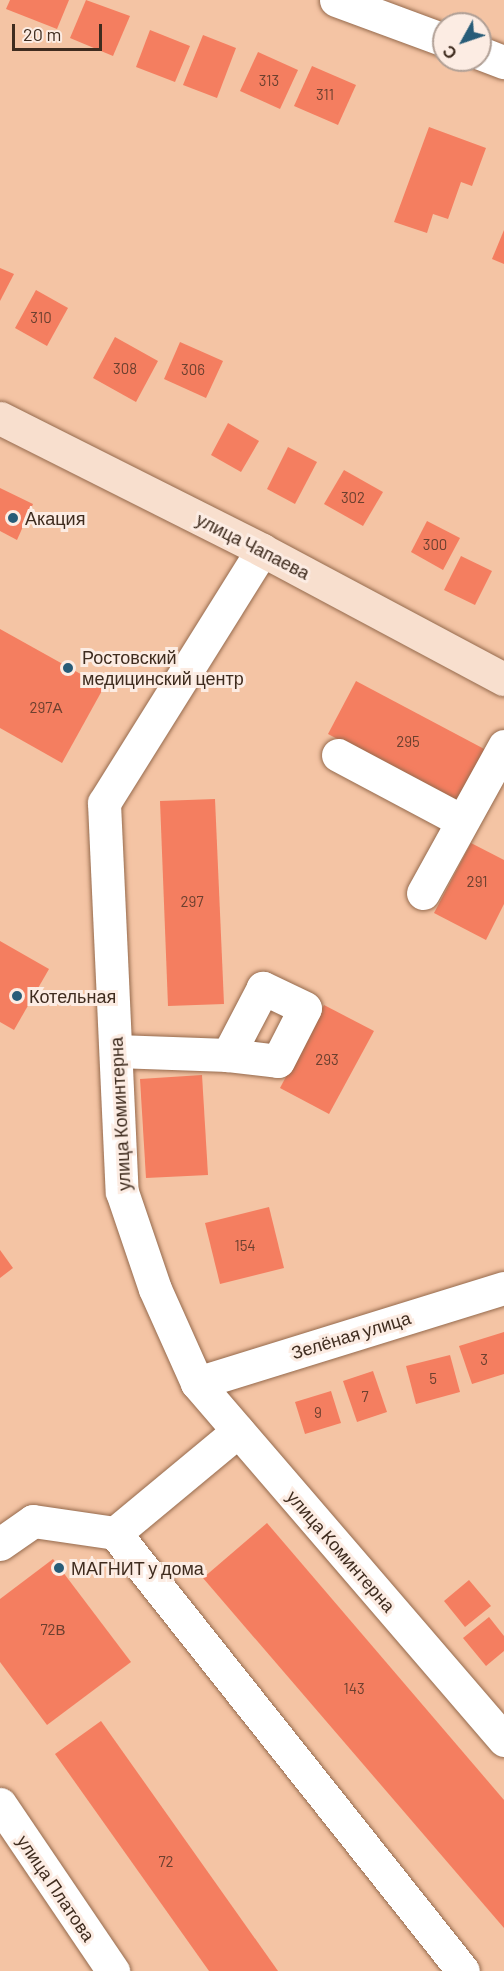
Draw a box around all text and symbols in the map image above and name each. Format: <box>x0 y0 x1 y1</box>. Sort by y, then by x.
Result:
scale bar <box>15 12 105 50</box>
north arrow <box>432 12 492 72</box>
text: 20 m <box>23 23 61 45</box>
text: С <box>438 42 460 63</box>
house number: 313 <box>259 72 279 90</box>
house number: 311 <box>316 86 334 104</box>
house number: 310 <box>30 309 52 327</box>
house number: 308 <box>113 360 137 378</box>
house number: 306 <box>181 361 205 379</box>
house number: 302 <box>341 489 365 507</box>
place label: Акация <box>25 507 85 529</box>
street label: улица Чапаева <box>193 508 313 584</box>
marker: Акация <box>6 511 20 525</box>
house number: 300 <box>423 536 447 554</box>
place label: Ростовский медицинский центр <box>82 647 244 690</box>
marker: Ростовский медицинский центр <box>59 659 77 677</box>
house number: 297А <box>30 699 62 717</box>
house number: 295 <box>396 733 420 751</box>
house number: 291 <box>467 873 487 891</box>
house number: 297 <box>181 893 203 911</box>
place label: Котельная <box>29 985 116 1007</box>
marker: Котельная <box>10 989 24 1003</box>
street label: улица Коминтерна <box>105 1037 135 1191</box>
house number: 293 <box>315 1051 339 1069</box>
house number: 154 <box>234 1237 256 1255</box>
street label: Зелёная улица <box>289 1307 413 1363</box>
house number: 3 <box>480 1351 488 1369</box>
house number: 5 <box>429 1370 437 1388</box>
house number: 7 <box>361 1388 369 1406</box>
house number: 9 <box>314 1404 322 1422</box>
street label: улица Коминтерна <box>282 1486 400 1616</box>
place label: МАГНИТ у дома <box>71 1557 204 1579</box>
marker: МАГНИТ у дома <box>52 1561 66 1575</box>
house number: 72В <box>40 1621 66 1639</box>
house number: 143 <box>343 1680 365 1698</box>
street label: улица Платова <box>12 1831 100 1945</box>
house number: 72 <box>158 1853 174 1871</box>

